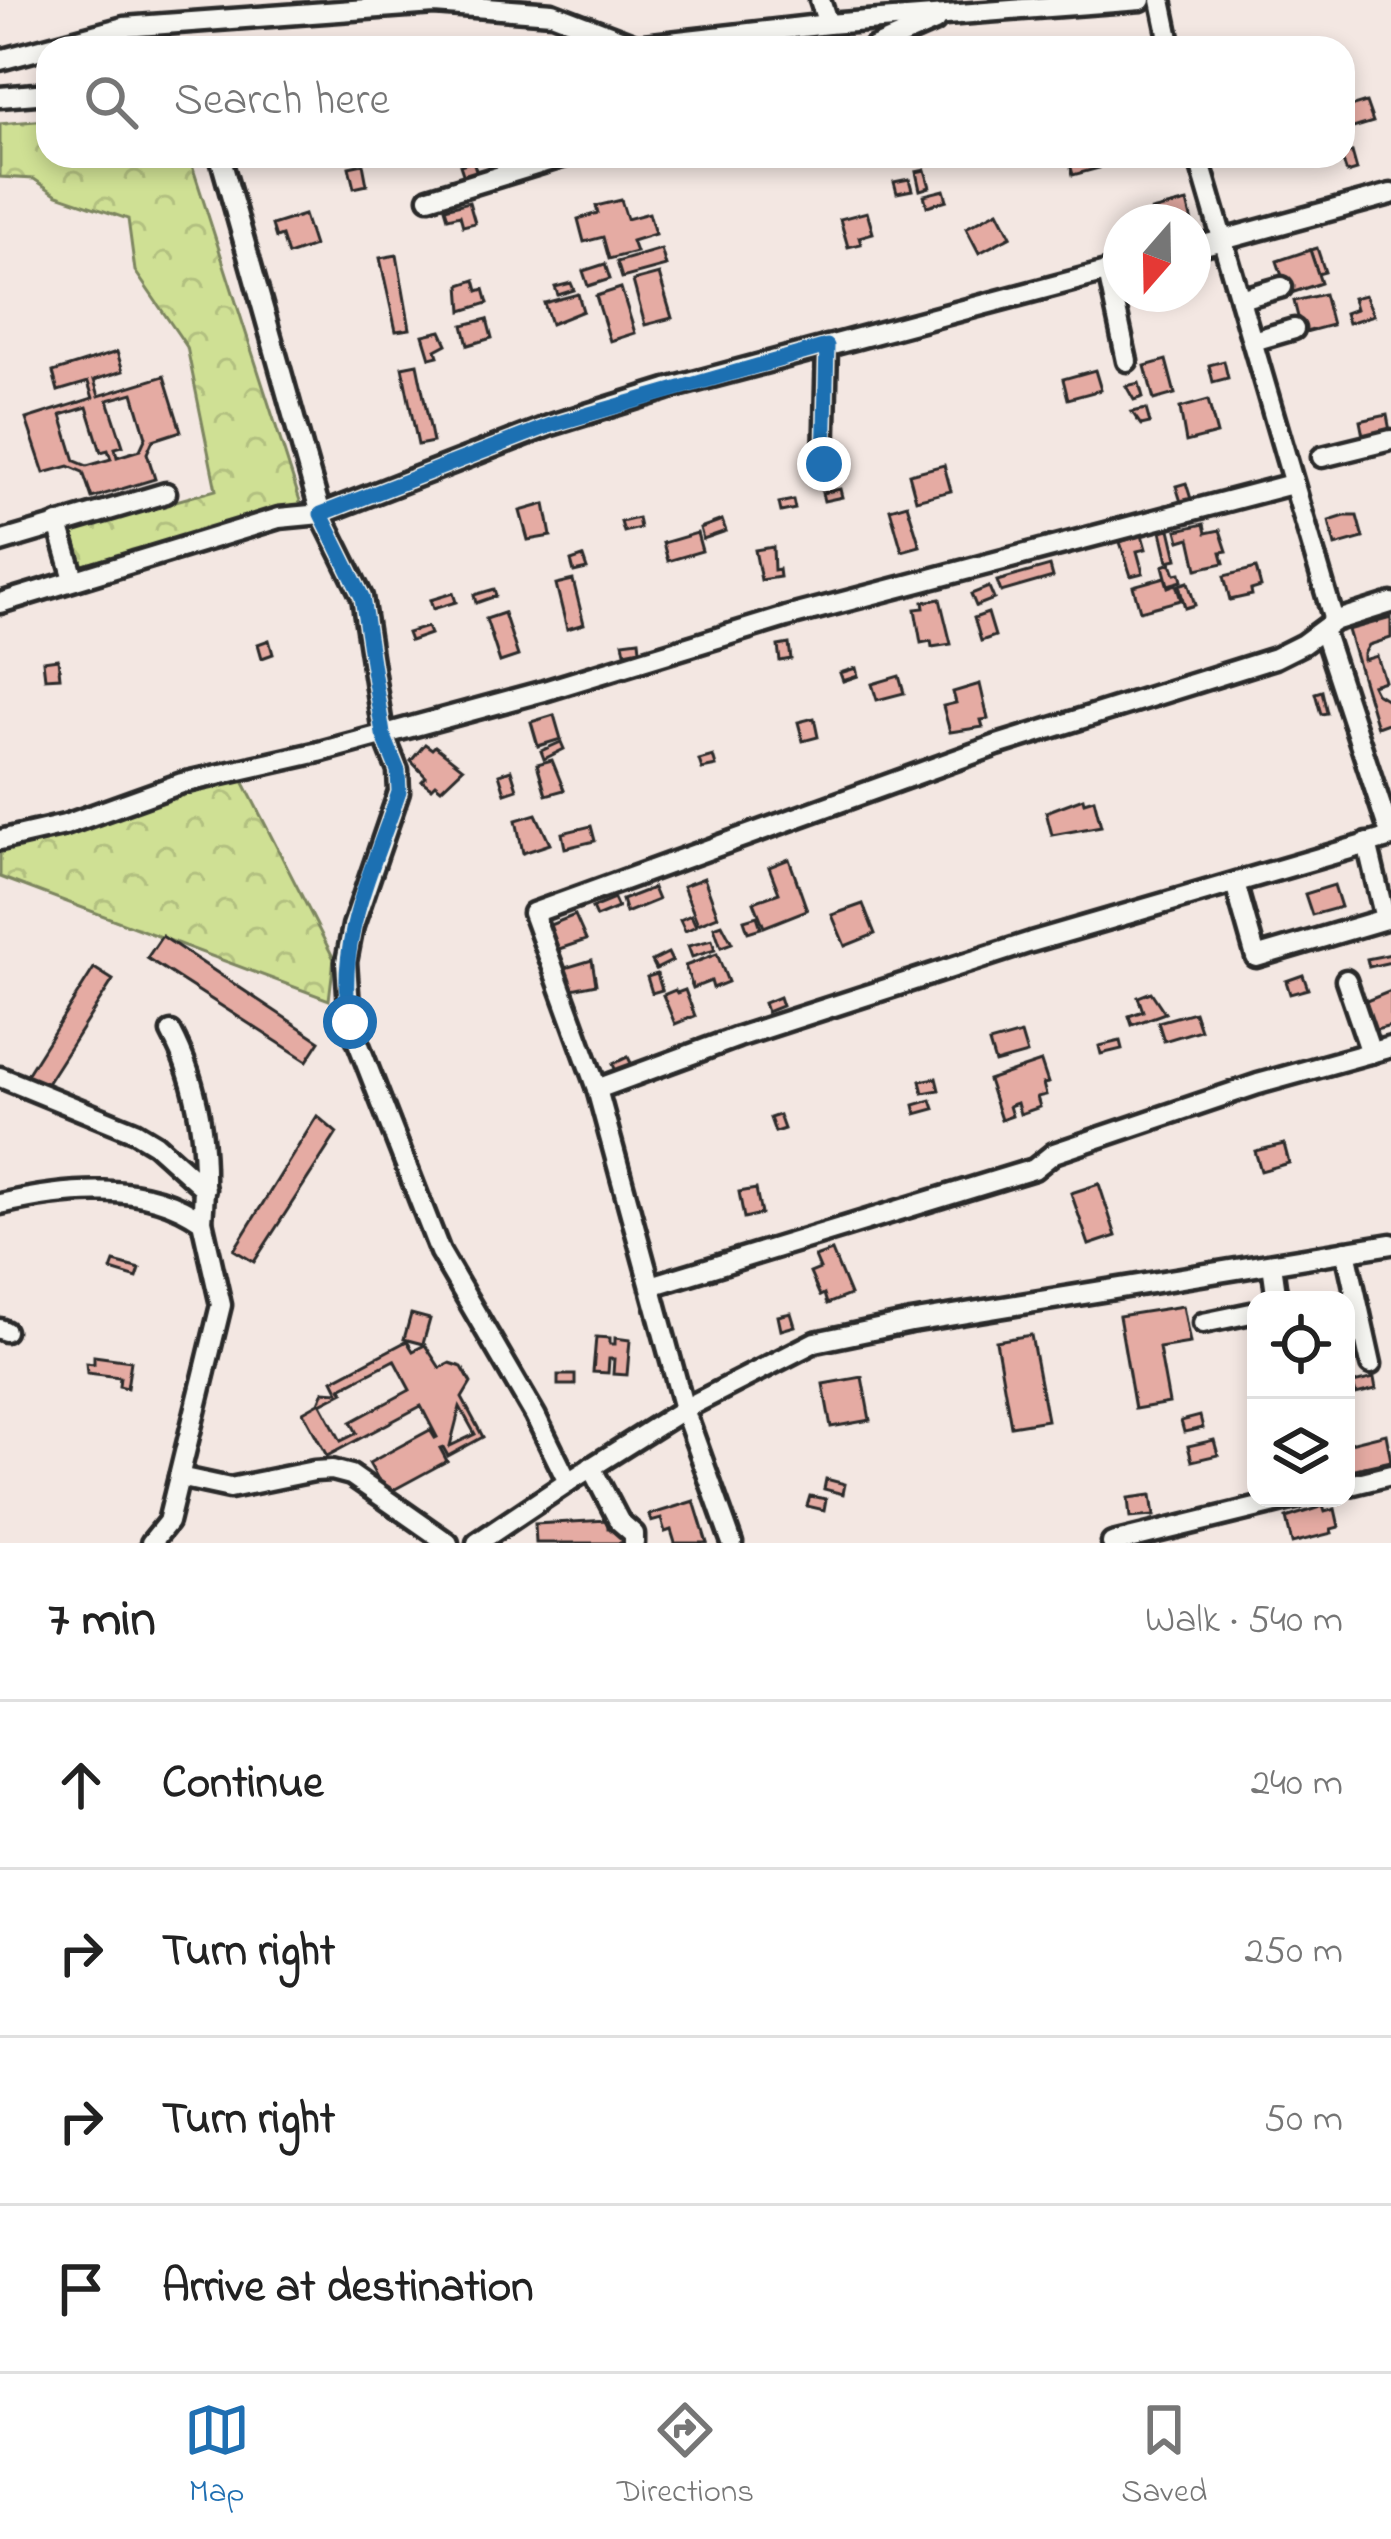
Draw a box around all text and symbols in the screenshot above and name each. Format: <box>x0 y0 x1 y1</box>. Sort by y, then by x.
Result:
search box <box>36 36 1355 168</box>
icon: search <box>78 69 144 135</box>
text: Search here <box>174 69 390 135</box>
north arrow <box>1103 204 1211 312</box>
route end <box>797 437 851 491</box>
route start <box>323 995 377 1049</box>
map controls <box>1247 1291 1355 1507</box>
button: locate <box>1247 1291 1355 1399</box>
button: layers <box>1247 1399 1355 1507</box>
text: 7 min <box>48 1584 156 1659</box>
text: Walk · 540 m <box>1145 1593 1343 1650</box>
icon: ahead <box>48 1752 114 1818</box>
text: Continue <box>162 1752 323 1818</box>
text: 240 m <box>1251 1756 1343 1813</box>
icon: right <box>48 1920 114 1986</box>
text: Turn right <box>162 1920 335 1986</box>
text: 250 m <box>1244 1924 1343 1981</box>
icon: right <box>48 2088 114 2154</box>
text: Turn right <box>162 2088 335 2154</box>
text: 50 m <box>1264 2092 1343 2149</box>
icon: arrive <box>48 2256 114 2322</box>
text: Arrive at destination <box>162 2256 533 2322</box>
tab: Map <box>184 2397 250 2517</box>
tab: Directions <box>617 2397 754 2517</box>
tab: Saved <box>1121 2397 1207 2517</box>

